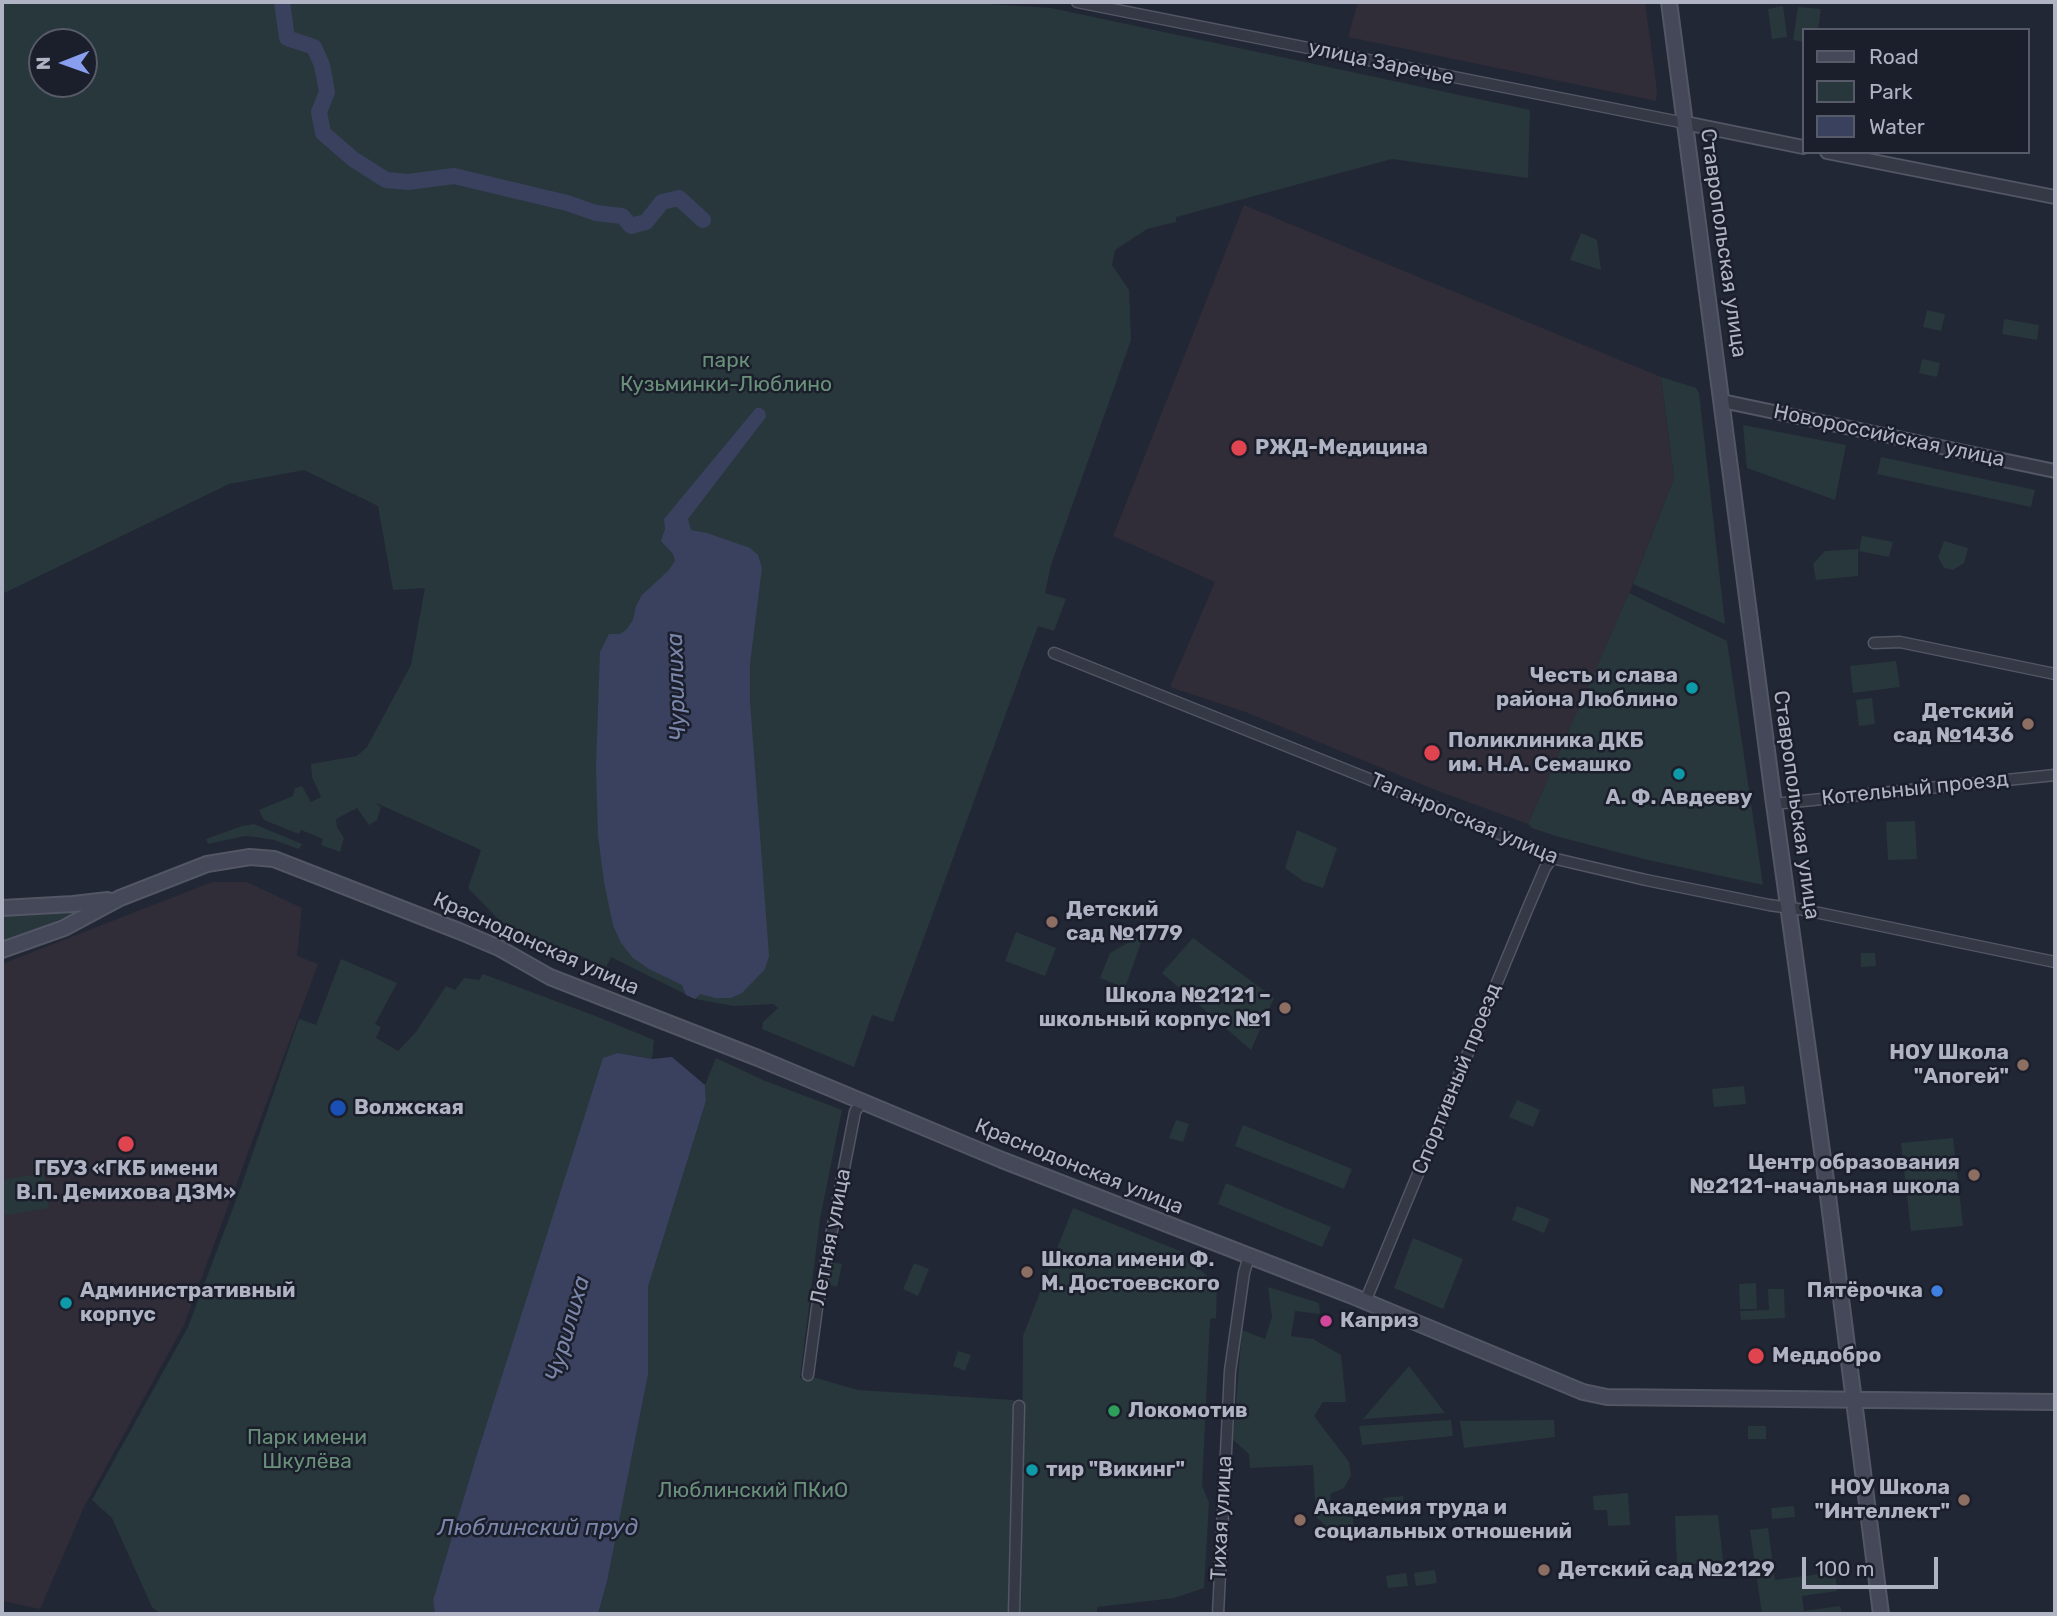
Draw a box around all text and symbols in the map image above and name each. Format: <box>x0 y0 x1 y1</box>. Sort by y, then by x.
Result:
north arrow <box>28 28 98 98</box>
legend <box>1801 28 2029 154</box>
street label: улица Заречье <box>1306 35 1456 91</box>
text: Road <box>1869 44 1919 69</box>
text: N <box>32 56 55 70</box>
text: Park <box>1869 79 1913 104</box>
text: Water <box>1869 114 1925 139</box>
street label: Ставропольская улица <box>1694 127 1752 359</box>
park label: парк Кузьминки-Люблино <box>620 348 832 398</box>
street label: Новороссийская улица <box>1771 399 2007 473</box>
place label: РЖД-Медицина <box>1255 435 1428 461</box>
marker: РЖД-Медицина <box>1229 438 1249 458</box>
water label: Чурилиха <box>661 632 693 742</box>
place label: Честь и слава района Люблино <box>1496 663 1678 713</box>
marker: Честь и слава района Люблино <box>1684 680 1700 696</box>
street label: Ставропольская улица <box>1767 689 1825 921</box>
place label: Детский сад №1436 <box>1893 699 2014 749</box>
marker: Детский сад №1436 <box>2020 716 2036 732</box>
place label: Поликлиника ДКБ им. Н.А. Семашко <box>1448 728 1643 778</box>
marker: Поликлиника ДКБ им. Н.А. Семашко <box>1422 743 1442 763</box>
marker: А. Ф. Авдееву <box>1671 766 1687 782</box>
street label: Котельный проезд <box>1820 767 2010 811</box>
street label: Таганрогская улица <box>1366 768 1562 870</box>
place label: А. Ф. Авдееву <box>1605 785 1753 811</box>
street label: Краснодонская улица <box>429 887 643 1001</box>
place label: Детский сад №1779 <box>1066 897 1183 947</box>
marker: Детский сад №1779 <box>1044 914 1060 930</box>
street label: Спортивный проезд <box>1407 980 1507 1178</box>
place label: Школа №2121 – школьный корпус №1 <box>1039 983 1271 1033</box>
marker: Школа №2121 – школьный корпус №1 <box>1277 1000 1293 1016</box>
place label: НОУ Школа "Апогей" <box>1889 1040 2009 1090</box>
marker: НОУ Школа "Апогей" <box>2015 1057 2031 1073</box>
place label: Волжская <box>354 1095 464 1121</box>
marker: Волжская <box>328 1098 348 1118</box>
street label: Краснодонская улица <box>971 1114 1187 1220</box>
marker: ГБУЗ «ГКБ имени В.П. Демихова ДЗМ» <box>116 1134 136 1154</box>
place label: Центр образования №2121-начальная школа <box>1690 1150 1960 1200</box>
place label: ГБУЗ «ГКБ имени В.П. Демихова ДЗМ» <box>16 1156 236 1206</box>
street label: Летняя улица <box>805 1167 857 1307</box>
marker: Центр образования №2121-начальная школа <box>1966 1167 1982 1183</box>
place label: Школа имени Ф. М. Достоевского <box>1041 1247 1220 1297</box>
marker: Школа имени Ф. М. Достоевского <box>1019 1264 1035 1280</box>
water label: Чурилиха <box>540 1273 596 1385</box>
place label: Административный корпус <box>80 1278 295 1328</box>
place label: Пятёрочка <box>1807 1278 1923 1304</box>
marker: Пятёрочка <box>1929 1283 1945 1299</box>
marker: Административный корпус <box>58 1295 74 1311</box>
place label: Каприз <box>1340 1308 1419 1334</box>
marker: Каприз <box>1318 1313 1334 1329</box>
place label: Меддобро <box>1772 1343 1881 1369</box>
marker: Меддобро <box>1746 1346 1766 1366</box>
place label: Локомотив <box>1128 1398 1248 1424</box>
marker: Локомотив <box>1106 1403 1122 1419</box>
park label: Парк имени Шкулёва <box>247 1425 367 1475</box>
street label: Тихая улица <box>1206 1455 1238 1581</box>
place label: тир "Викинг" <box>1046 1457 1185 1483</box>
marker: тир "Викинг" <box>1024 1462 1040 1478</box>
place label: НОУ Школа "Интеллект" <box>1814 1475 1950 1525</box>
park label: Люблинский ПКиО <box>658 1478 848 1504</box>
marker: НОУ Школа "Интеллект" <box>1956 1492 1972 1508</box>
place label: Академия труда и социальных отношений <box>1314 1495 1572 1545</box>
marker: Академия труда и социальных отношений <box>1292 1512 1308 1528</box>
water label: Люблинский пруд <box>438 1514 638 1542</box>
scale bar <box>1805 1542 1941 1586</box>
text: 100 m <box>1815 1556 1874 1581</box>
place label: Детский сад №2129 <box>1558 1557 1775 1583</box>
marker: Детский сад №2129 <box>1536 1562 1552 1578</box>

